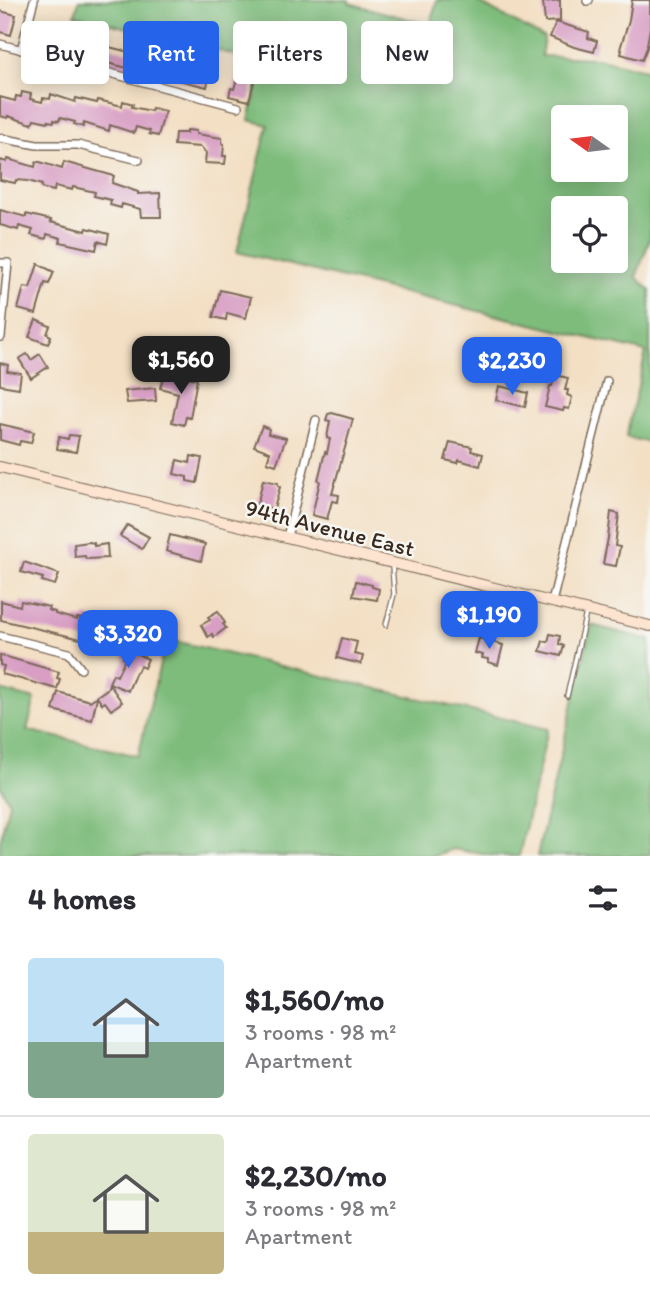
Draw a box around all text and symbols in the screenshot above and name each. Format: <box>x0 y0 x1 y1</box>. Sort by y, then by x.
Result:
chip: Buy <box>21 21 109 84</box>
chip: Rent <box>123 21 219 84</box>
chip: Filters <box>233 21 347 84</box>
chip: New <box>361 21 453 84</box>
north arrow <box>551 105 628 182</box>
map controls <box>551 105 628 273</box>
button: locate <box>551 196 628 273</box>
pin: $1,560 <box>124 336 238 396</box>
pin: $2,230 <box>455 338 569 397</box>
text: $1,560 <box>148 345 214 373</box>
text: $2,230 <box>478 346 546 374</box>
street label: 94th Avenue East <box>243 493 418 563</box>
pin: $1,190 <box>432 592 546 651</box>
text: $1,190 <box>457 600 521 628</box>
pin: $3,320 <box>71 610 185 670</box>
text: $3,320 <box>94 619 162 647</box>
icon: filters <box>584 879 622 917</box>
text: 4 homes <box>28 880 136 917</box>
text: $1,560/mo <box>245 981 384 1018</box>
icon: home <box>84 986 168 1070</box>
text: 3 rooms · 98 m² <box>245 1018 396 1046</box>
text: Apartment <box>245 1046 352 1074</box>
text: $2,230/mo <box>245 1157 387 1194</box>
icon: home <box>84 1162 168 1246</box>
text: 3 rooms · 98 m² <box>245 1194 396 1222</box>
text: Apartment <box>245 1222 352 1250</box>

